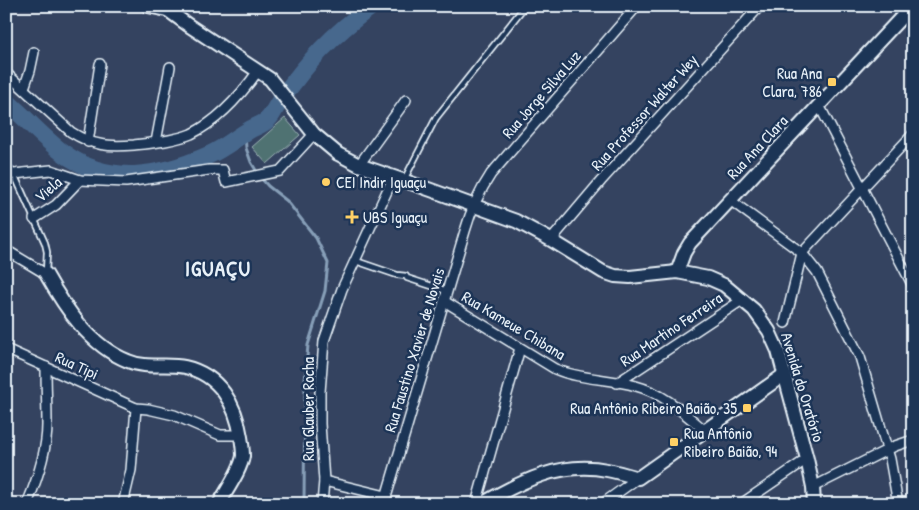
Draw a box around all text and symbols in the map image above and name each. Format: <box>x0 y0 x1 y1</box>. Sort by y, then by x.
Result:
street label: Rua Jorge Silva Luz <box>497 45 585 143</box>
street label: Rua Professor Walter Wey <box>586 49 702 175</box>
place label: Rua Ana Clara, 786 <box>762 62 822 102</box>
marker: Rua Ana Clara, 786 <box>826 76 838 88</box>
street label: Rua Ana Clara <box>722 110 792 184</box>
street label: Viela <box>30 171 66 207</box>
place label: CEI Indir Iguaçu <box>336 171 427 193</box>
marker: CEI Indir Iguaçu <box>320 176 332 188</box>
place label: UBS Iguaçu <box>363 206 428 228</box>
marker: UBS Iguaçu <box>345 210 359 224</box>
district label: IGUAÇU <box>185 254 251 283</box>
street label: Rua Faustino Xavier de Novais <box>379 265 449 435</box>
street label: Rua Kameue Chibana <box>458 285 570 365</box>
street label: Rua Martino Ferreira <box>615 287 727 371</box>
street label: Avenida do Oratório <box>776 330 830 445</box>
street label: Rua Tipi <box>52 345 102 385</box>
street label: Rua Glauber Rocha <box>297 357 319 461</box>
place label: Rua Antônio Ribeiro Baião, 35 <box>570 397 737 419</box>
marker: Rua Antônio Ribeiro Baião, 35 <box>741 402 753 414</box>
place label: Rua Antônio Ribeiro Baião, 94 <box>684 422 777 462</box>
marker: Rua Antônio Ribeiro Baião, 94 <box>668 436 680 448</box>

